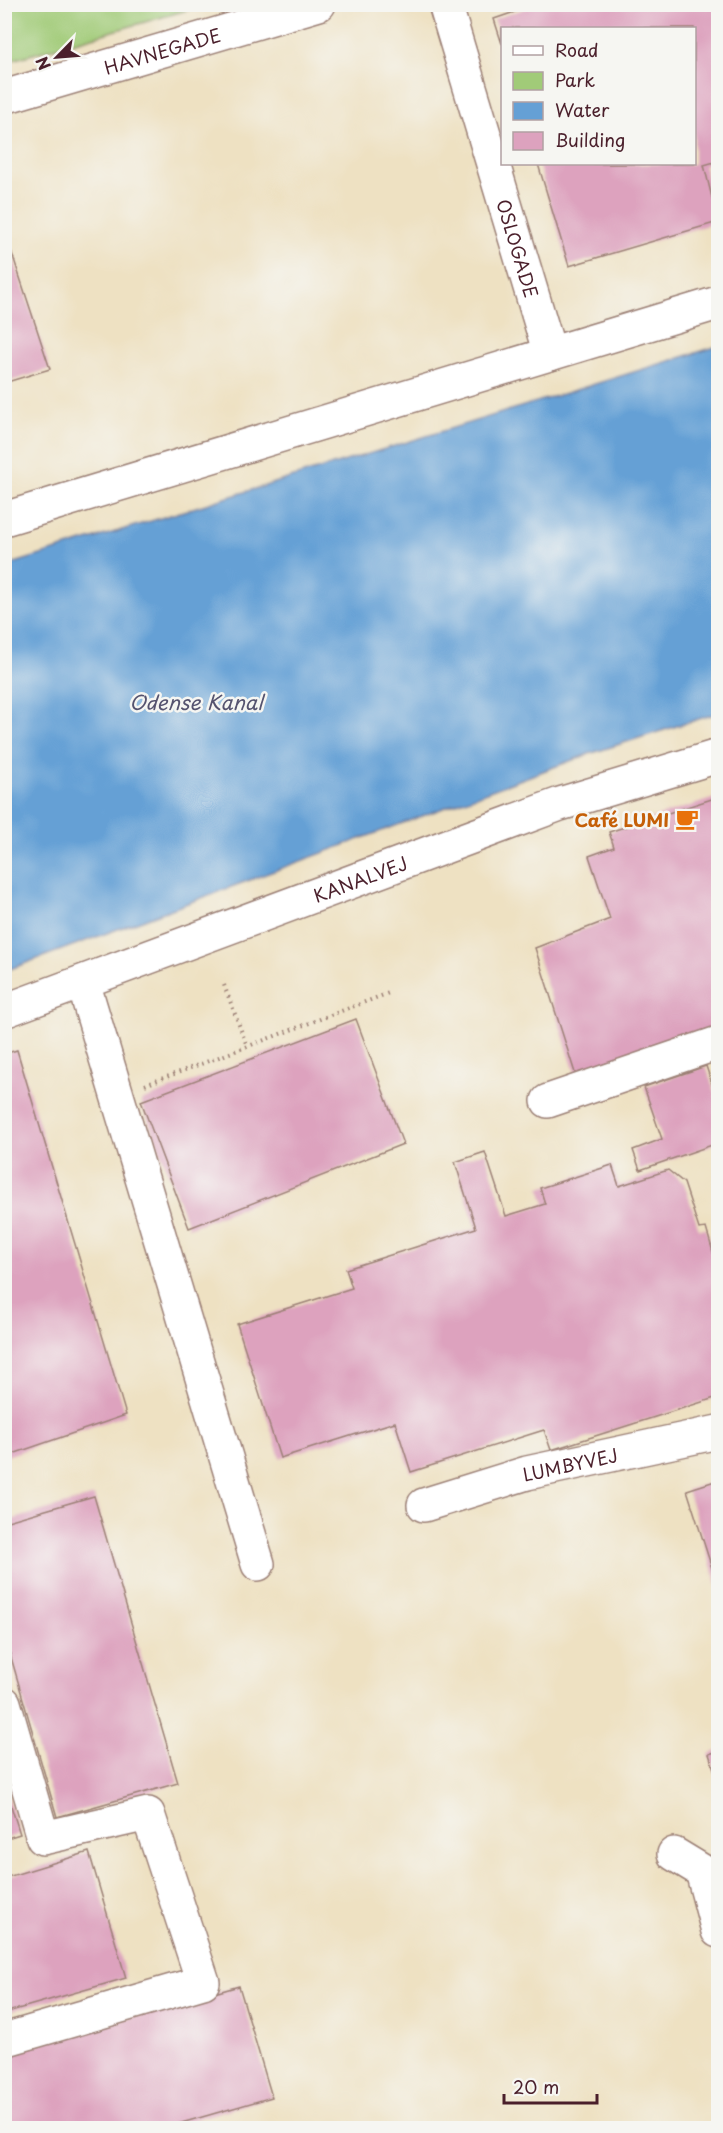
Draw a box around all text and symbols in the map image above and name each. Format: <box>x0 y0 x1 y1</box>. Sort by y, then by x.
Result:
street label: HAVNEGADE <box>101 20 224 80</box>
north arrow <box>27 27 87 87</box>
legend <box>501 27 696 165</box>
text: Road <box>555 36 599 63</box>
text: N <box>29 53 56 75</box>
text: Park <box>555 66 595 93</box>
text: Water <box>555 96 610 123</box>
text: Building <box>555 126 625 153</box>
street label: OSLOGADE <box>491 195 546 301</box>
water label: Odense Kanal <box>129 687 266 717</box>
place label: Café LUMI <box>574 806 669 833</box>
cafe icon: Café LUMI <box>674 806 700 832</box>
street label: KANALVEJ <box>309 849 411 908</box>
street label: LUMBYVEJ <box>520 1440 620 1487</box>
scale bar <box>504 2067 597 2105</box>
text: 20 m <box>513 2073 559 2100</box>

